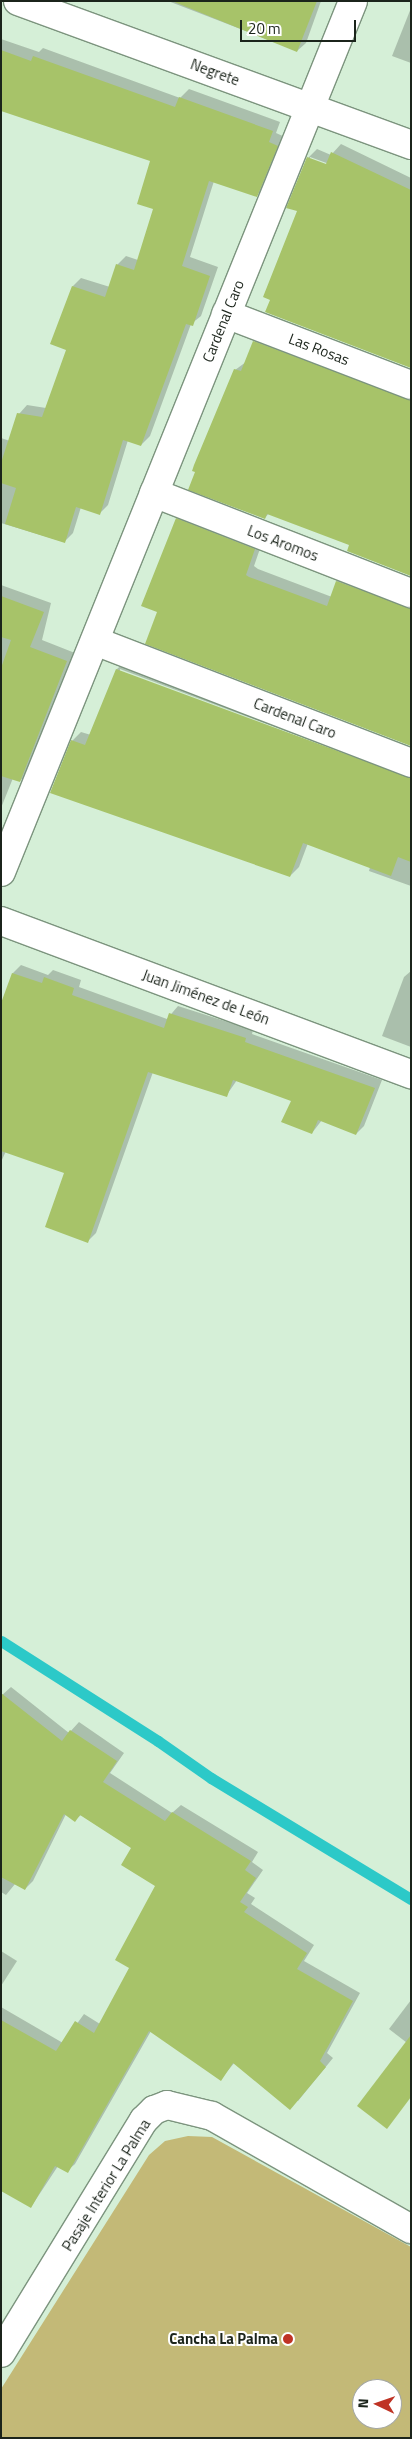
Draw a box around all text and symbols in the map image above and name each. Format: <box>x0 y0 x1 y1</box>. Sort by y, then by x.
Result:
scale bar <box>242 10 358 42</box>
text: 20 m <box>248 17 281 40</box>
street label: Negrete <box>188 55 242 89</box>
street label: Cardenal Caro <box>198 277 248 365</box>
street label: Las Rosas <box>286 329 352 369</box>
street label: Los Aromos <box>245 521 321 565</box>
street label: Cardenal Caro <box>251 694 339 742</box>
street label: Juan Jiménez de León <box>140 966 272 1028</box>
street label: Pasaje Interior La Palma <box>58 2116 154 2254</box>
place label: Cancha La Palma <box>169 2330 278 2348</box>
marker: Cancha La Palma <box>282 2333 294 2345</box>
north arrow <box>352 2379 402 2429</box>
text: N <box>352 2398 373 2409</box>

